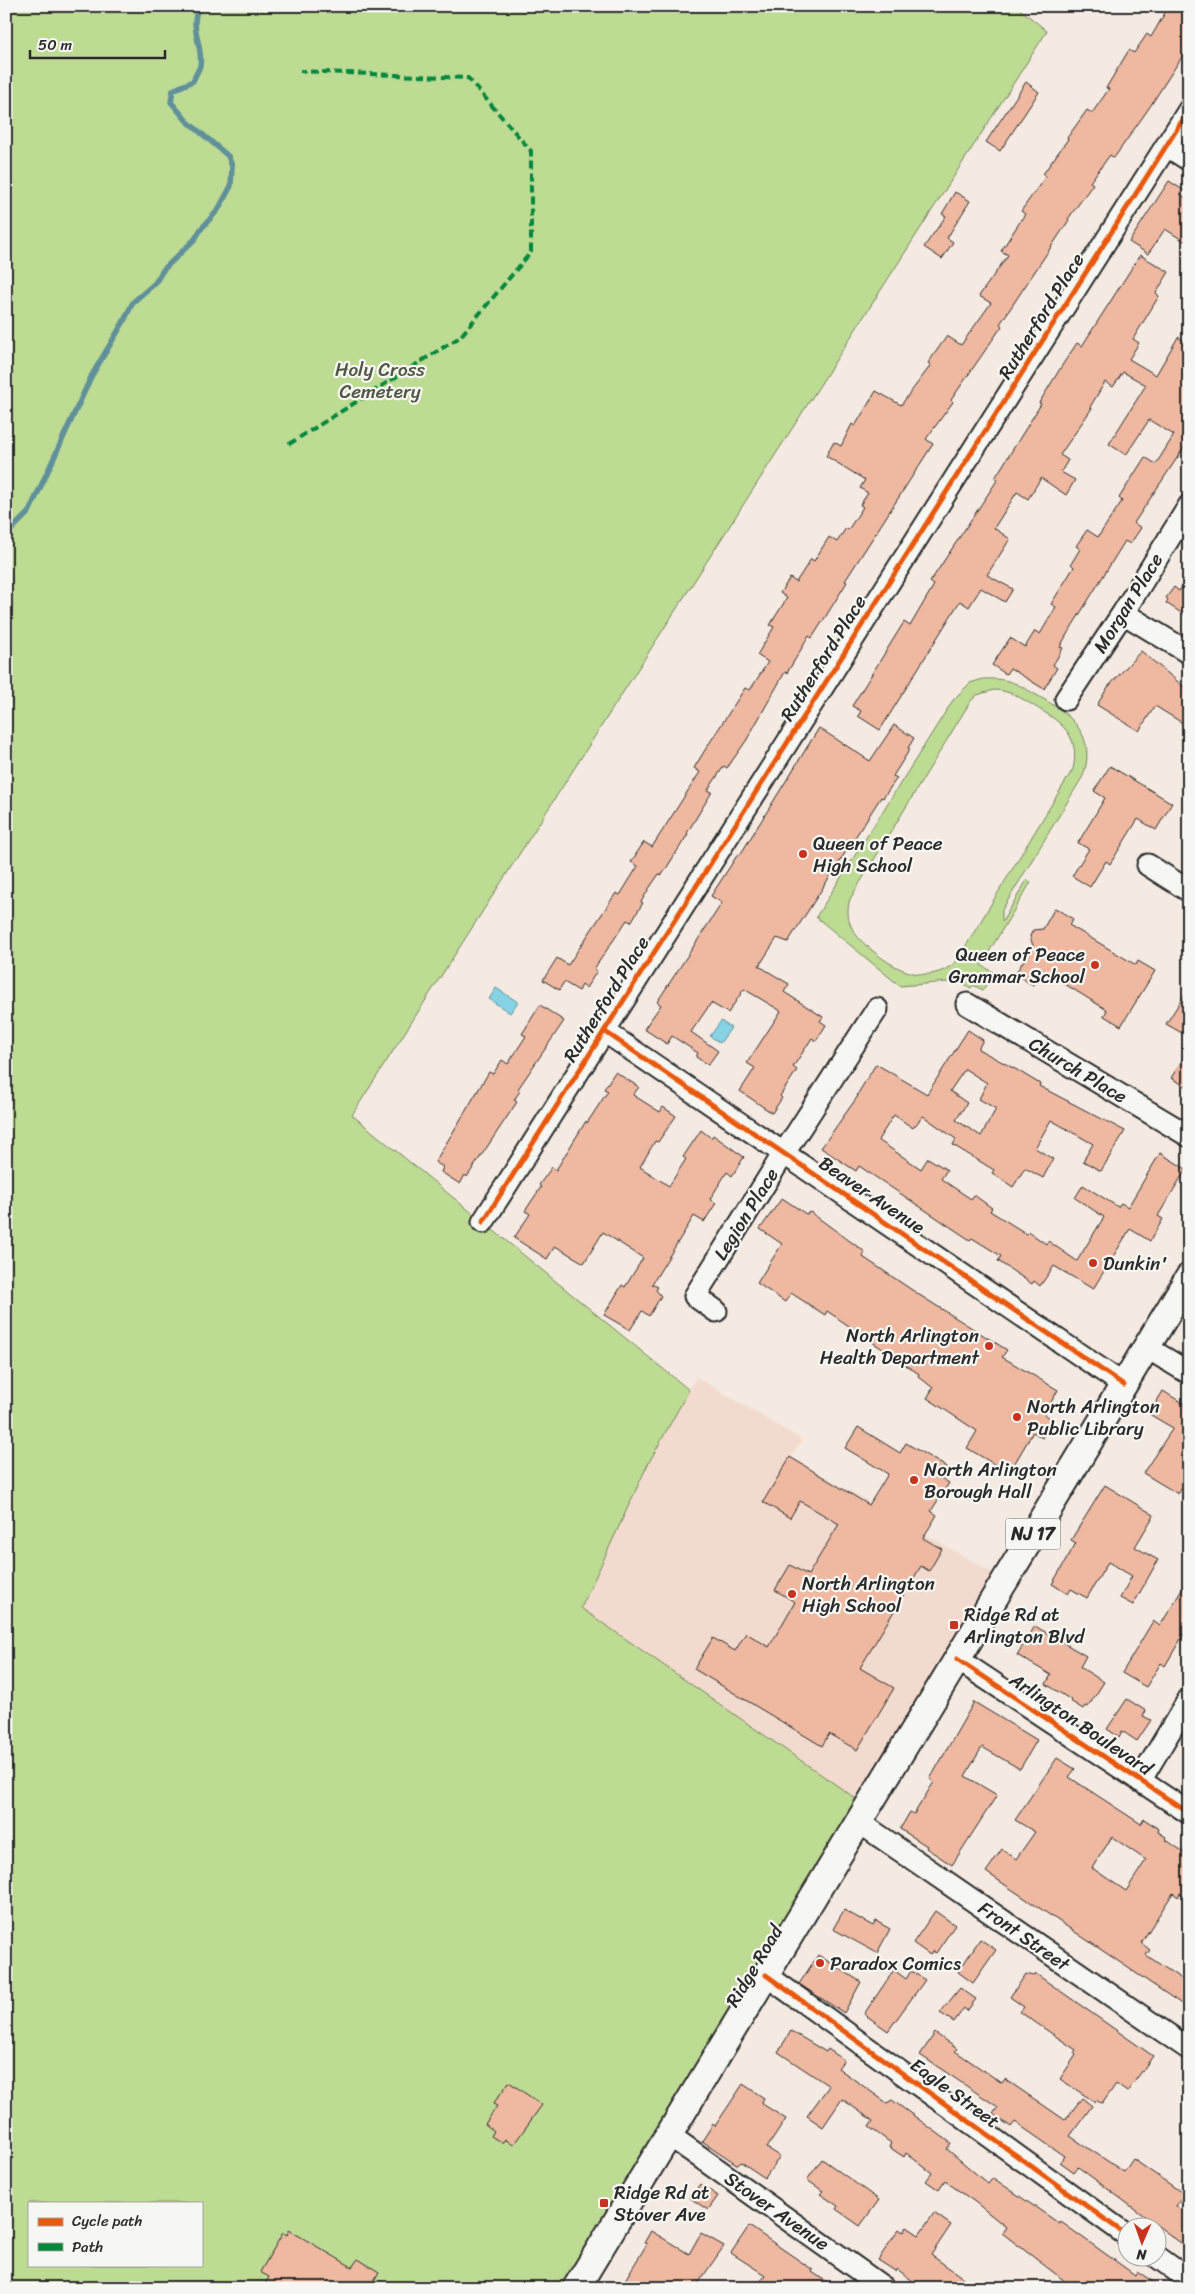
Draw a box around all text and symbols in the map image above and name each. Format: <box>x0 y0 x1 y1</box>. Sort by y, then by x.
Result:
scale bar <box>30 28 165 60</box>
text: 50 m <box>38 32 73 58</box>
street label: Rutherford Place <box>989 246 1093 386</box>
park label: Holy Cross Cemetery <box>335 353 425 408</box>
street label: Morgan Place <box>1084 546 1172 660</box>
street label: Rutherford Place <box>771 588 875 728</box>
place label: Queen of Peace High School <box>813 827 943 882</box>
marker: Queen of Peace High School <box>797 848 809 860</box>
street label: Rutherford Place <box>554 929 658 1069</box>
place label: Queen of Peace Grammar School <box>949 938 1086 993</box>
marker: Queen of Peace Grammar School <box>1089 959 1101 971</box>
street label: Church Place <box>1022 1028 1134 1113</box>
street label: Beaver Avenue <box>812 1147 932 1243</box>
street label: Legion Place <box>705 1161 788 1267</box>
place label: Dunkin' <box>1103 1247 1168 1280</box>
marker: Dunkin' <box>1087 1257 1099 1269</box>
place label: North Arlington Health Department <box>820 1319 980 1374</box>
marker: North Arlington Health Department <box>983 1340 995 1352</box>
place label: North Arlington Public Library <box>1027 1390 1160 1445</box>
marker: North Arlington Public Library <box>1011 1411 1023 1423</box>
place label: North Arlington Borough Hall <box>924 1453 1057 1508</box>
marker: North Arlington Borough Hall <box>908 1474 920 1486</box>
road number: NJ 17 <box>1006 1518 1060 1550</box>
place label: North Arlington High School <box>802 1567 935 1622</box>
marker: North Arlington High School <box>786 1588 798 1600</box>
place label: Ridge Rd at Arlington Blvd <box>963 1598 1086 1653</box>
marker: Ridge Rd at Arlington Blvd <box>948 1619 960 1631</box>
street label: Arlington Boulevard <box>1002 1663 1161 1785</box>
street label: Front Street <box>971 1892 1078 1981</box>
street label: Ridge Road <box>716 1917 793 2014</box>
place label: Paradox Comics <box>830 1947 961 1980</box>
marker: Paradox Comics <box>814 1957 826 1969</box>
street label: Eagle Street <box>903 2049 1007 2137</box>
street label: Stover Avenue <box>718 2163 837 2260</box>
place label: Ridge Rd at Stover Ave <box>614 2176 709 2231</box>
marker: Ridge Rd at Stover Ave <box>598 2197 610 2209</box>
legend <box>28 2202 202 2266</box>
text: Cycle path <box>72 2208 143 2234</box>
north arrow <box>1118 2216 1168 2266</box>
text: Path <box>72 2234 103 2260</box>
text: N <box>1136 2242 1148 2267</box>

